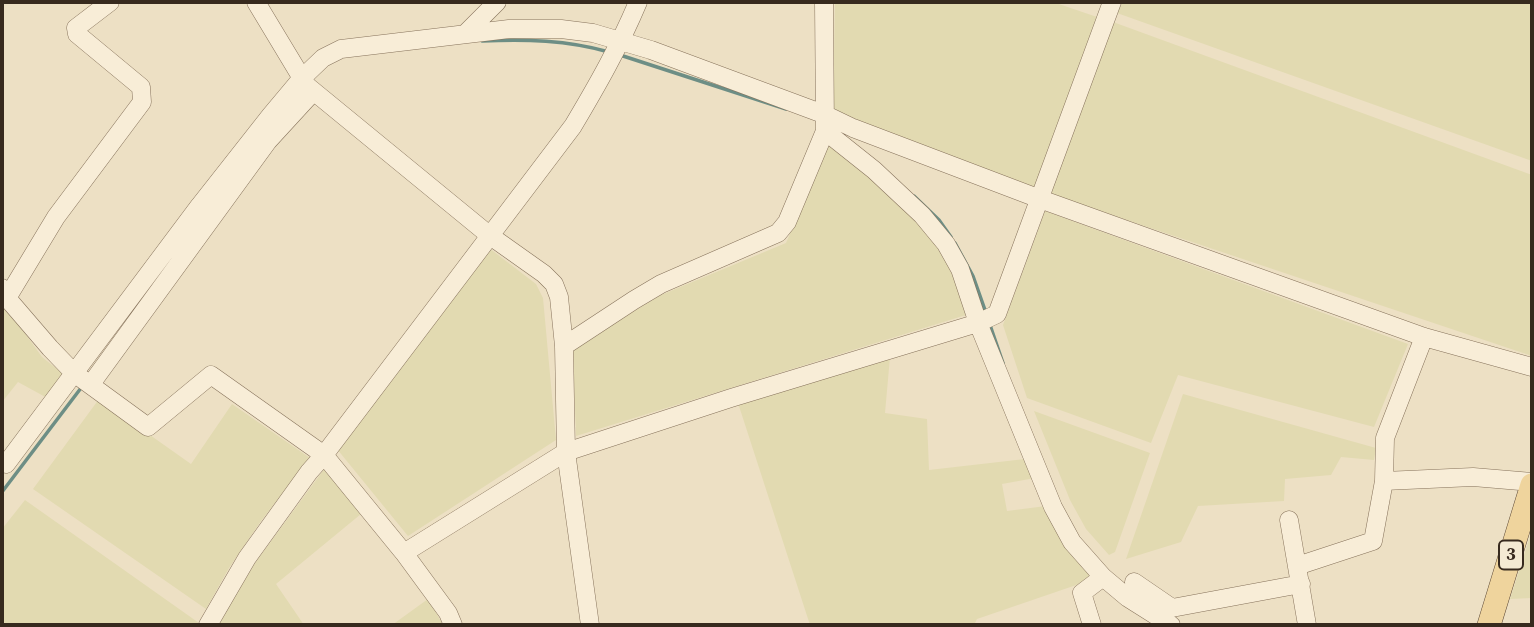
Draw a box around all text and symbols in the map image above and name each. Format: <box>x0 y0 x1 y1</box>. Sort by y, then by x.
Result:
road number: 3 <box>1499 540 1523 570</box>

